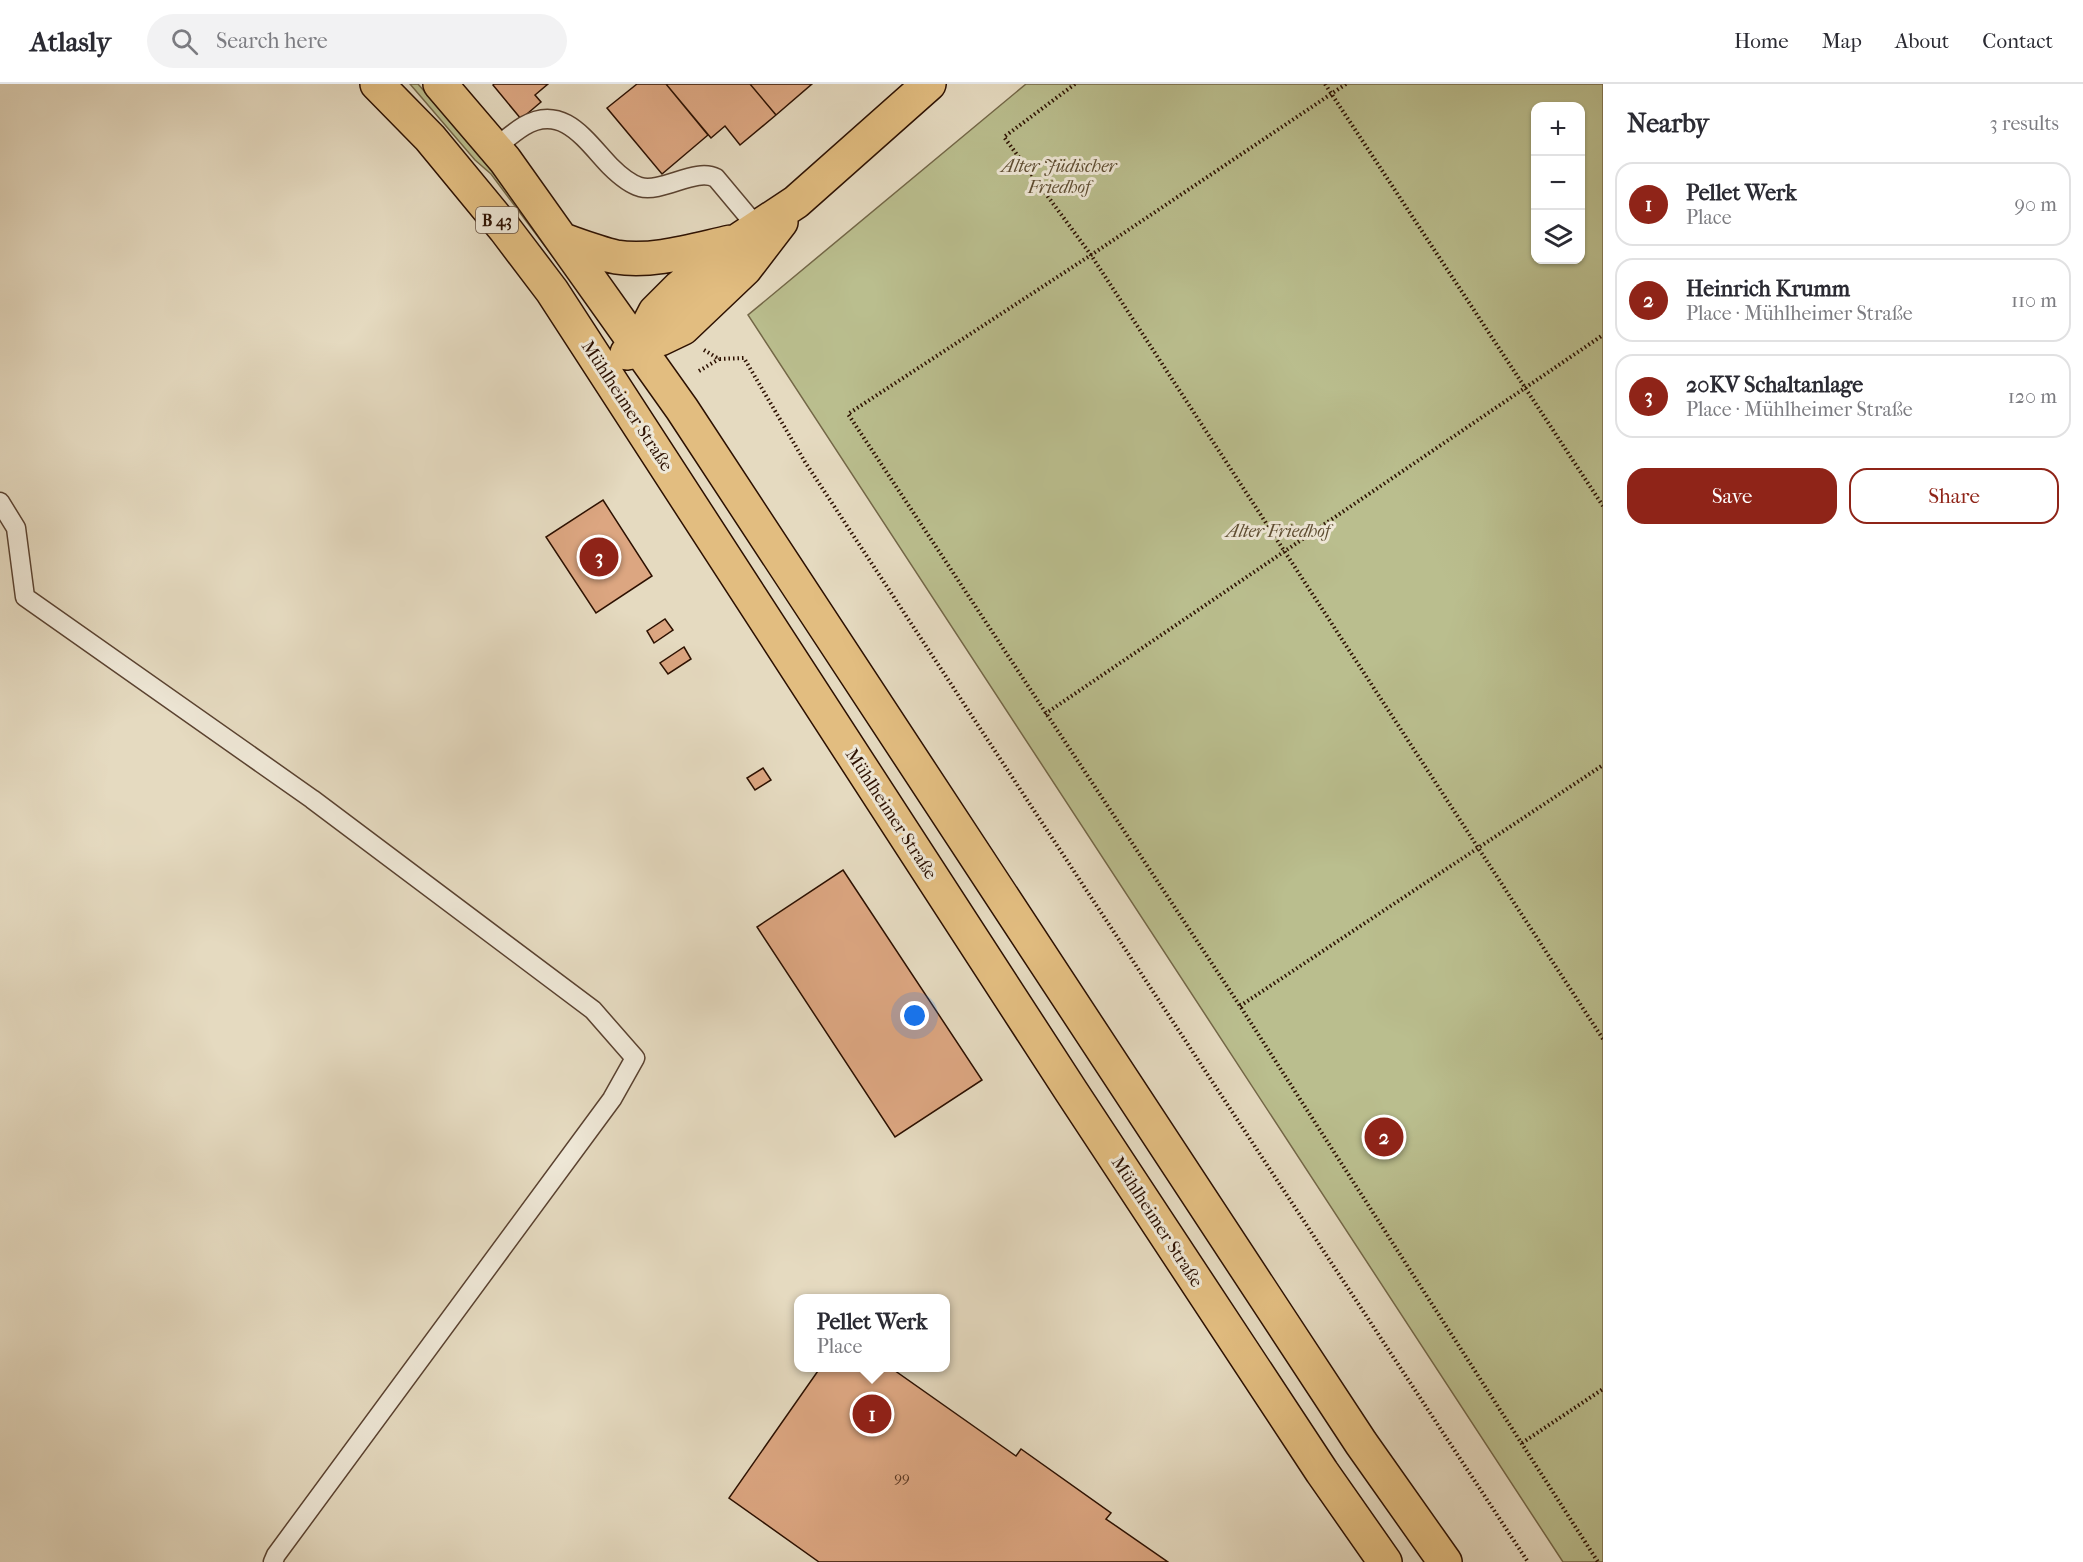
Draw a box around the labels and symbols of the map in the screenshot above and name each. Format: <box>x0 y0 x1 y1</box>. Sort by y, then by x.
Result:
park label: Alter Jüdischer Friedhof <box>1000 156 1118 198</box>
road number: B 43 <box>476 207 518 233</box>
street label: Mühlheimer Straße <box>577 337 677 475</box>
park label: Alter Friedhof <box>1224 521 1334 542</box>
pin: 3 <box>580 534 618 580</box>
street label: Mühlheimer Straße <box>841 745 941 883</box>
your location <box>900 1001 929 1030</box>
pin: 2 <box>1364 1114 1404 1160</box>
street label: Mühlheimer Straße <box>1107 1153 1207 1291</box>
pin: 1 <box>852 1392 892 1436</box>
house number: 99 <box>894 1468 910 1486</box>

